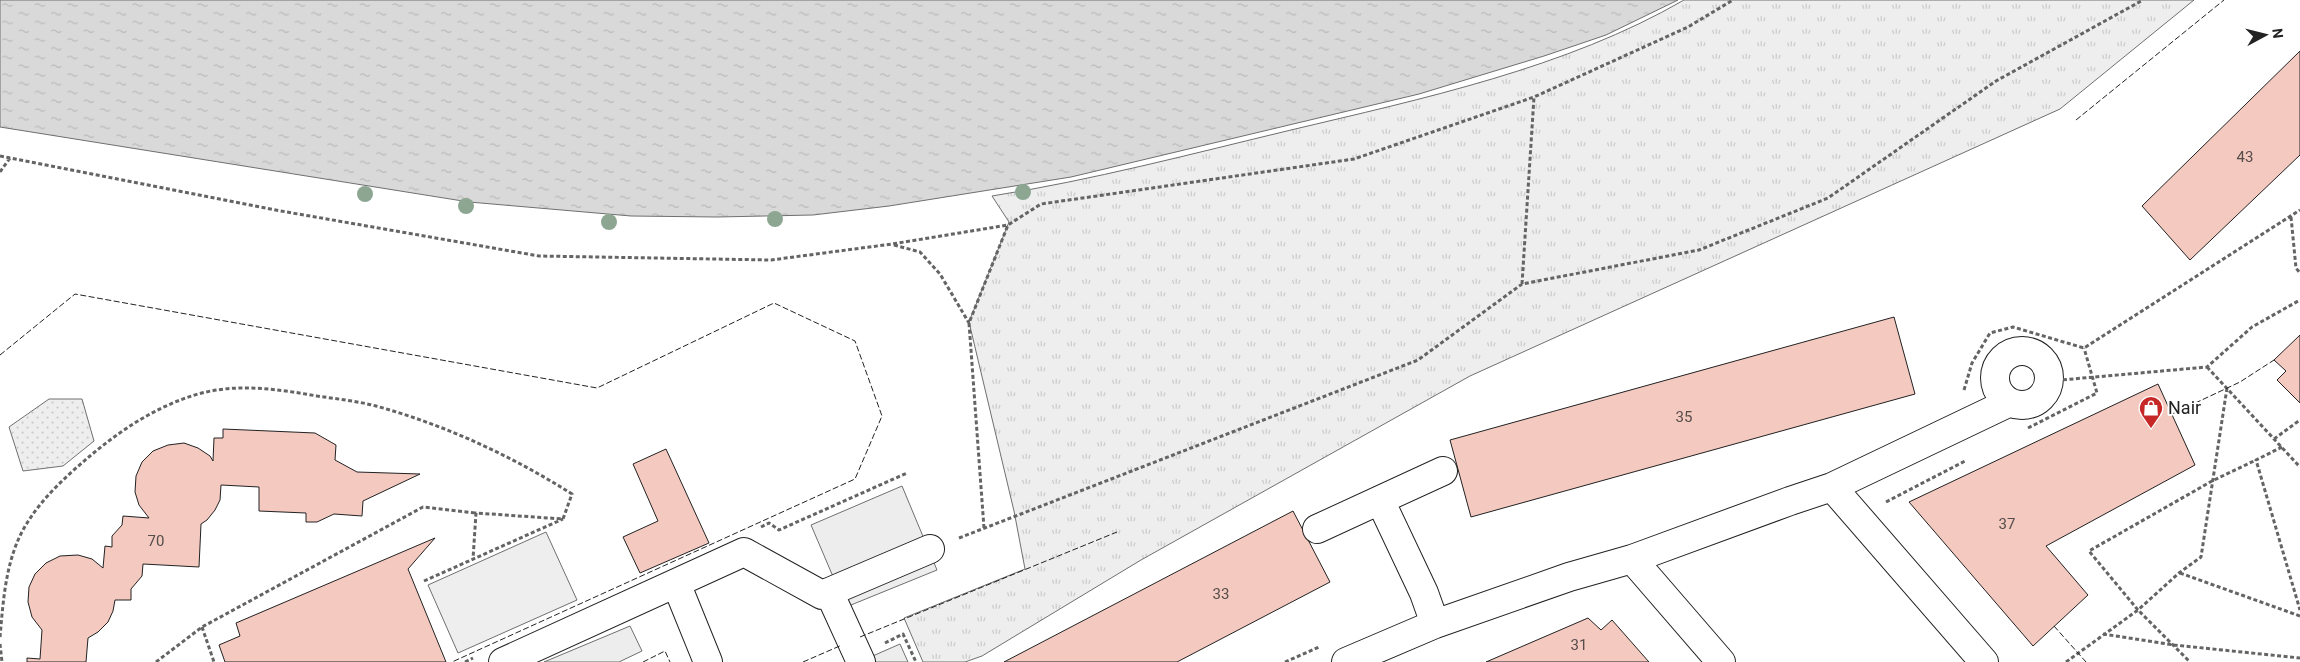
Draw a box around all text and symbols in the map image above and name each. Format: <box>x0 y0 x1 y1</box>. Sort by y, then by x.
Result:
north arrow <box>2240 10 2290 60</box>
text: N <box>2269 28 2286 39</box>
house number: 43 <box>2237 148 2253 166</box>
shop icon: Nair <box>2138 395 2164 429</box>
place label: Nair <box>2168 397 2201 418</box>
house number: 35 <box>1676 408 1692 426</box>
house number: 37 <box>1999 515 2015 533</box>
house number: 70 <box>148 532 164 550</box>
house number: 33 <box>1213 585 1229 603</box>
house number: 31 <box>1571 636 1587 654</box>

